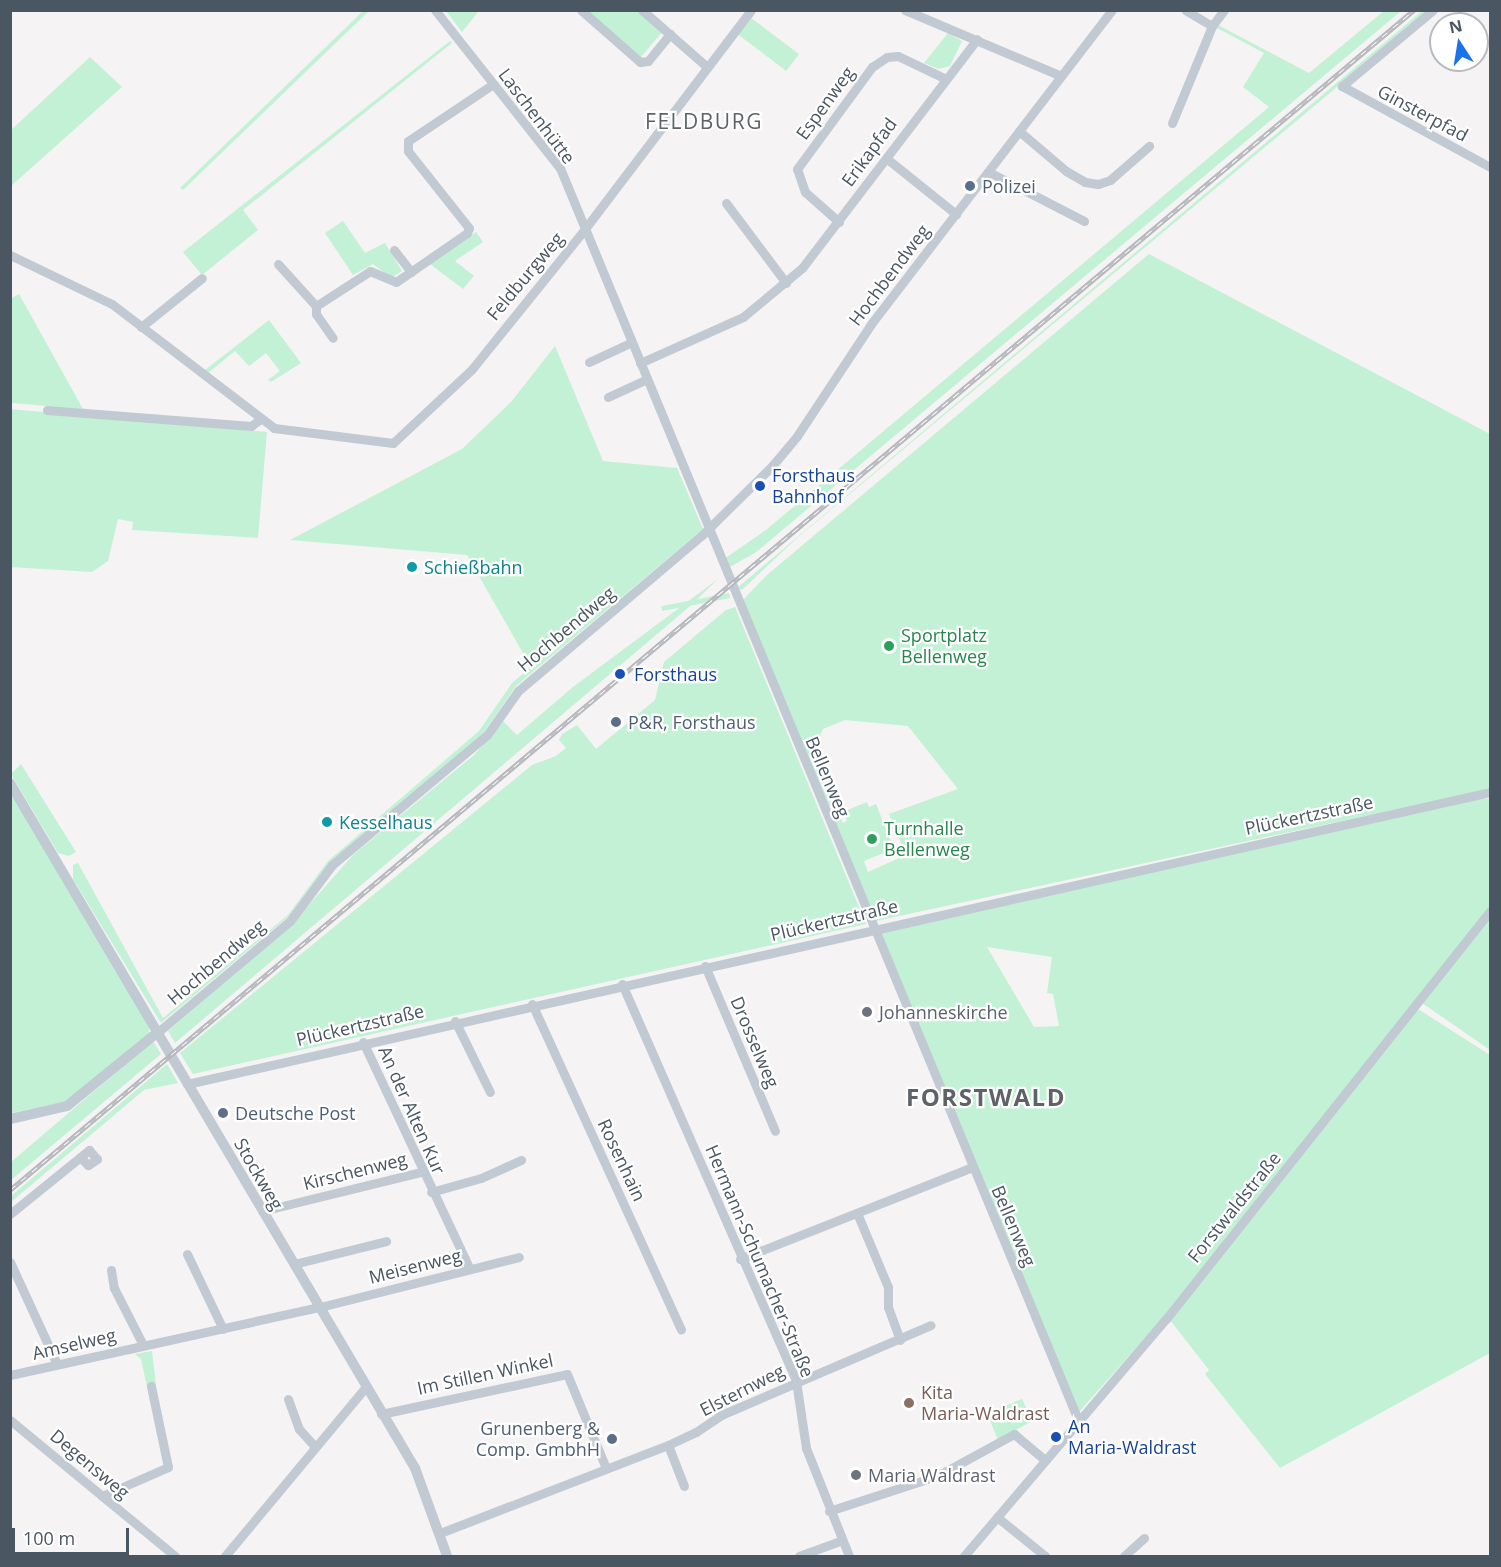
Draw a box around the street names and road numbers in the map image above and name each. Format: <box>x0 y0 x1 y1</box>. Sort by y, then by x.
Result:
street label: Espenweg <box>791 62 859 144</box>
street label: Laschenhütte <box>494 64 580 168</box>
street label: Ginsterpfad <box>1374 80 1472 146</box>
street label: Erikapfad <box>837 114 901 190</box>
street label: Hochbendweg <box>844 220 934 330</box>
street label: Feldburgweg <box>482 228 568 324</box>
street label: Hochbendweg <box>513 582 619 676</box>
street label: Bellenweg <box>801 733 855 821</box>
street label: Plückertzstraße <box>1243 791 1375 839</box>
street label: Plückertzstraße <box>768 895 900 945</box>
street label: Hochbendweg <box>163 915 269 1009</box>
street label: Drosselweg <box>726 993 784 1091</box>
street label: Plückertzstraße <box>294 1000 426 1050</box>
street label: An der Alten Kur <box>374 1043 450 1177</box>
street label: Rosenhain <box>594 1115 650 1205</box>
street label: Stockweg <box>230 1134 288 1214</box>
street label: Hermann-Schumacher-Straße <box>701 1142 819 1380</box>
street label: Forstwaldstraße <box>1183 1147 1285 1267</box>
street label: Kirschenweg <box>301 1148 409 1194</box>
street label: Bellenweg <box>987 1182 1041 1270</box>
street label: Meisenweg <box>367 1244 463 1288</box>
street label: Amselweg <box>30 1324 118 1364</box>
street label: Im Stillen Winkel <box>415 1349 555 1399</box>
street label: Elsternweg <box>696 1360 788 1420</box>
street label: Degensweg <box>46 1425 134 1503</box>

